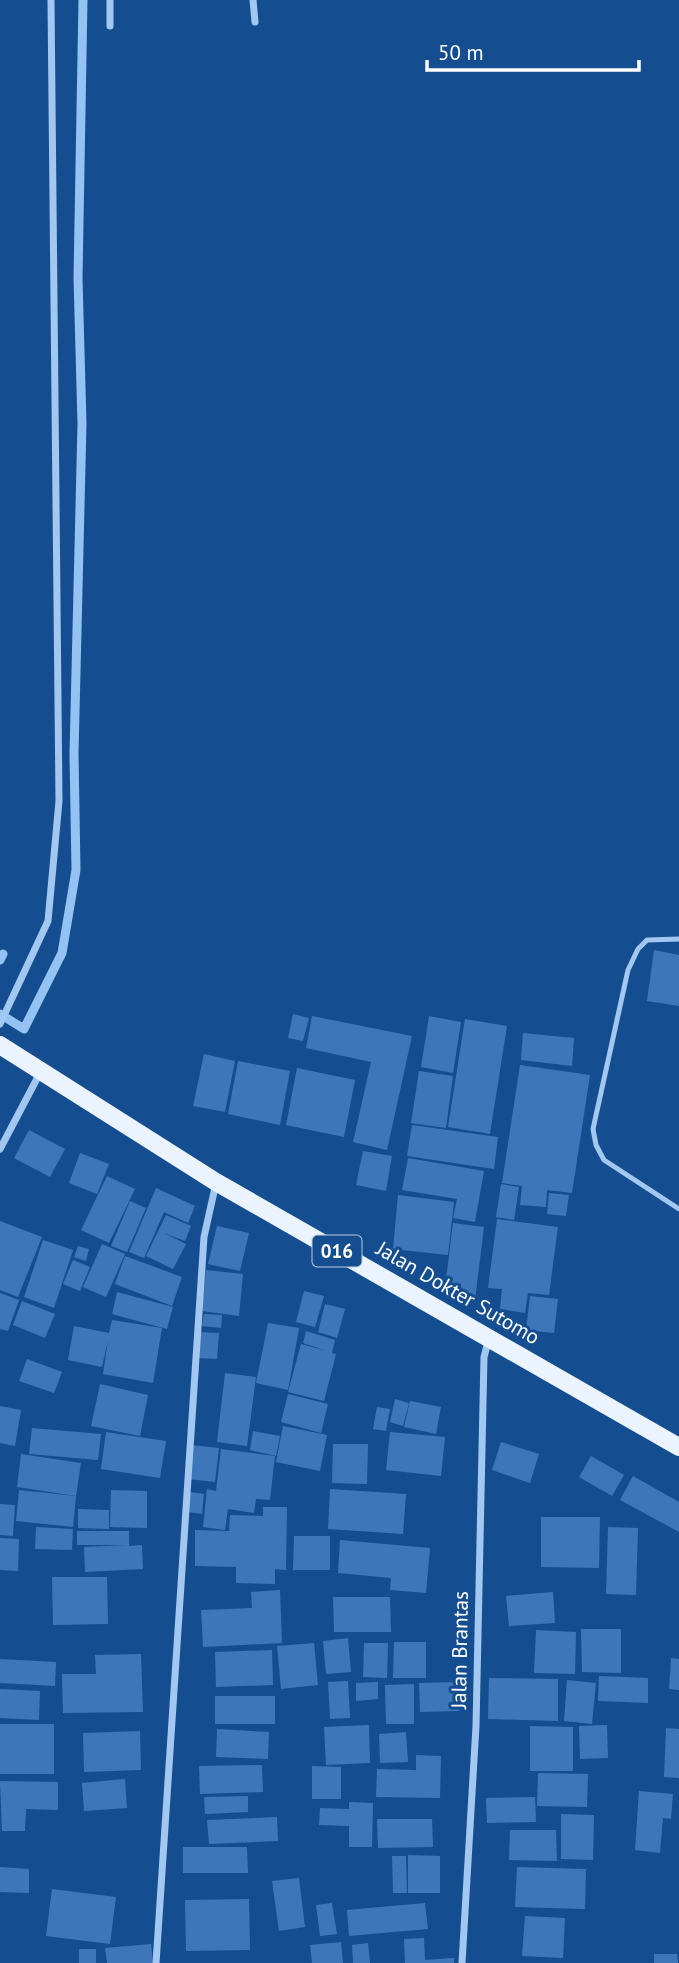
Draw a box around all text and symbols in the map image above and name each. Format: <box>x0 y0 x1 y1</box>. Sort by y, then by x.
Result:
scale bar <box>427 28 639 72</box>
text: 50 m <box>438 39 484 66</box>
street label: Jalan Dokter Sutomo <box>371 1234 545 1350</box>
road number: 016 <box>312 1236 362 1266</box>
street label: Jalan Brantas <box>445 1591 474 1710</box>

